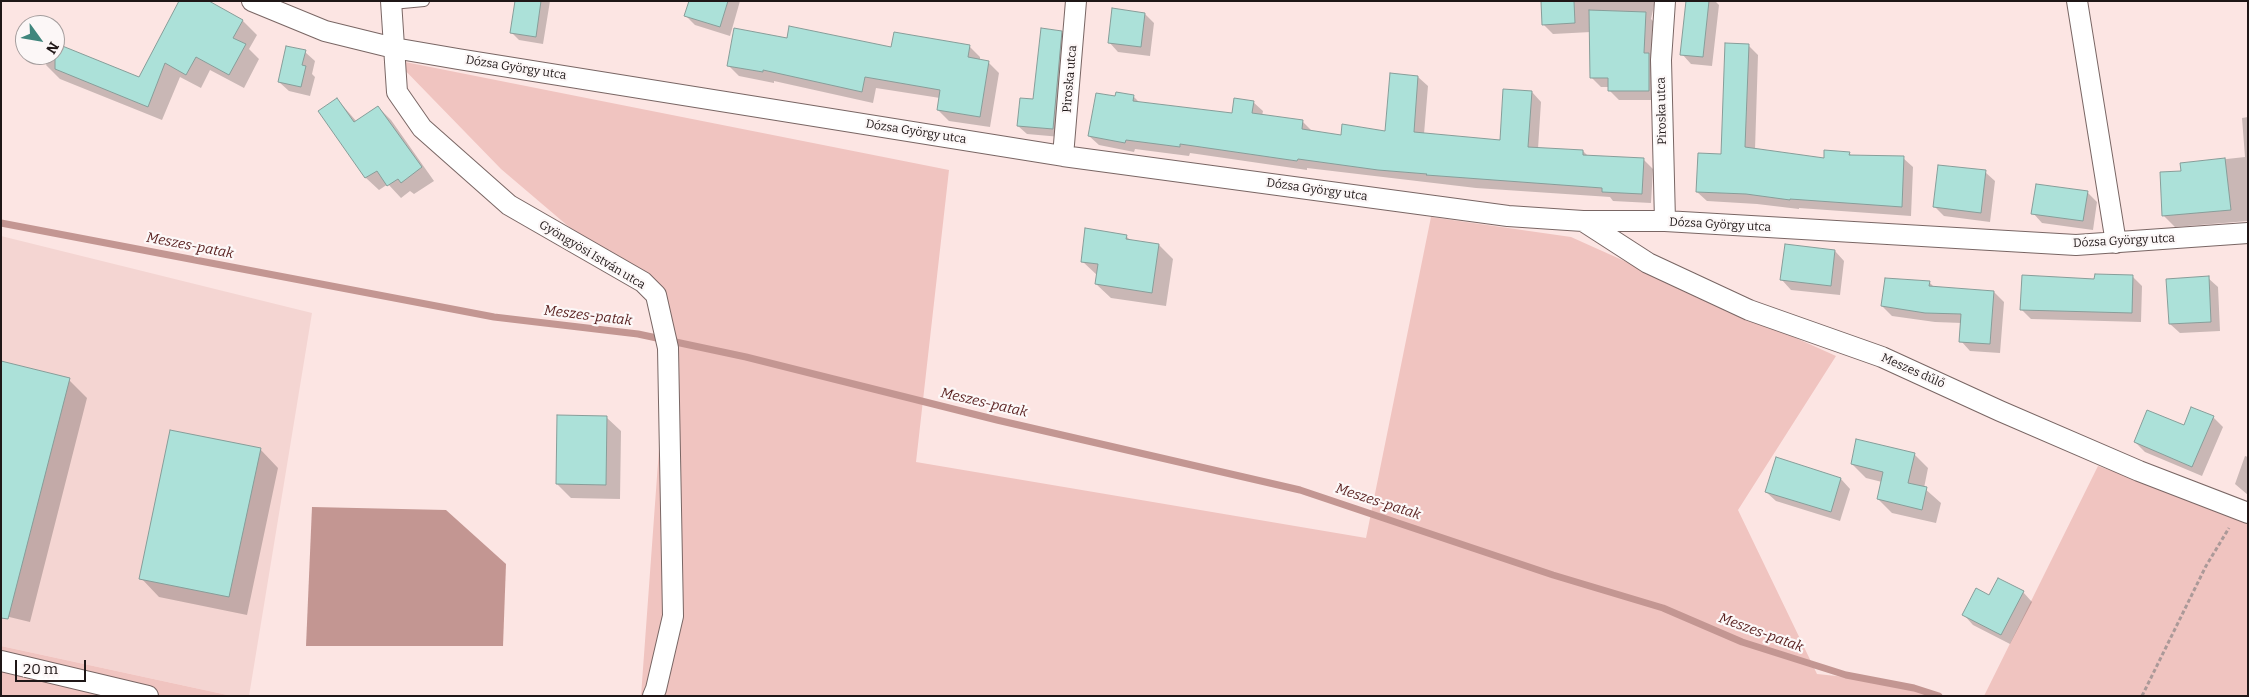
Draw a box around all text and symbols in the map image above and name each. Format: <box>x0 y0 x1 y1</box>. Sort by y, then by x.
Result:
north arrow <box>15 15 65 65</box>
text: N <box>42 39 62 57</box>
street label: Piroska utca <box>1060 45 1080 113</box>
street label: Dózsa György utca <box>465 53 567 83</box>
street label: Piroska utca <box>1654 77 1670 145</box>
street label: Dózsa György utca <box>865 117 967 147</box>
street label: Dózsa György utca <box>1266 176 1368 204</box>
street label: Dózsa György utca <box>1669 215 1771 235</box>
street label: Gyöngyösi István utca <box>536 218 648 292</box>
water label: Meszes-patak <box>145 229 235 263</box>
street label: Dózsa György utca <box>2073 231 2175 251</box>
water label: Meszes-patak <box>543 302 633 330</box>
street label: Meszes dűlő <box>1879 351 1947 391</box>
water label: Meszes-patak <box>939 385 1029 421</box>
water label: Meszes-patak <box>1333 480 1423 524</box>
water label: Meszes-patak <box>1716 610 1806 656</box>
scale bar <box>18 650 89 682</box>
text: 20 m <box>23 660 58 678</box>

